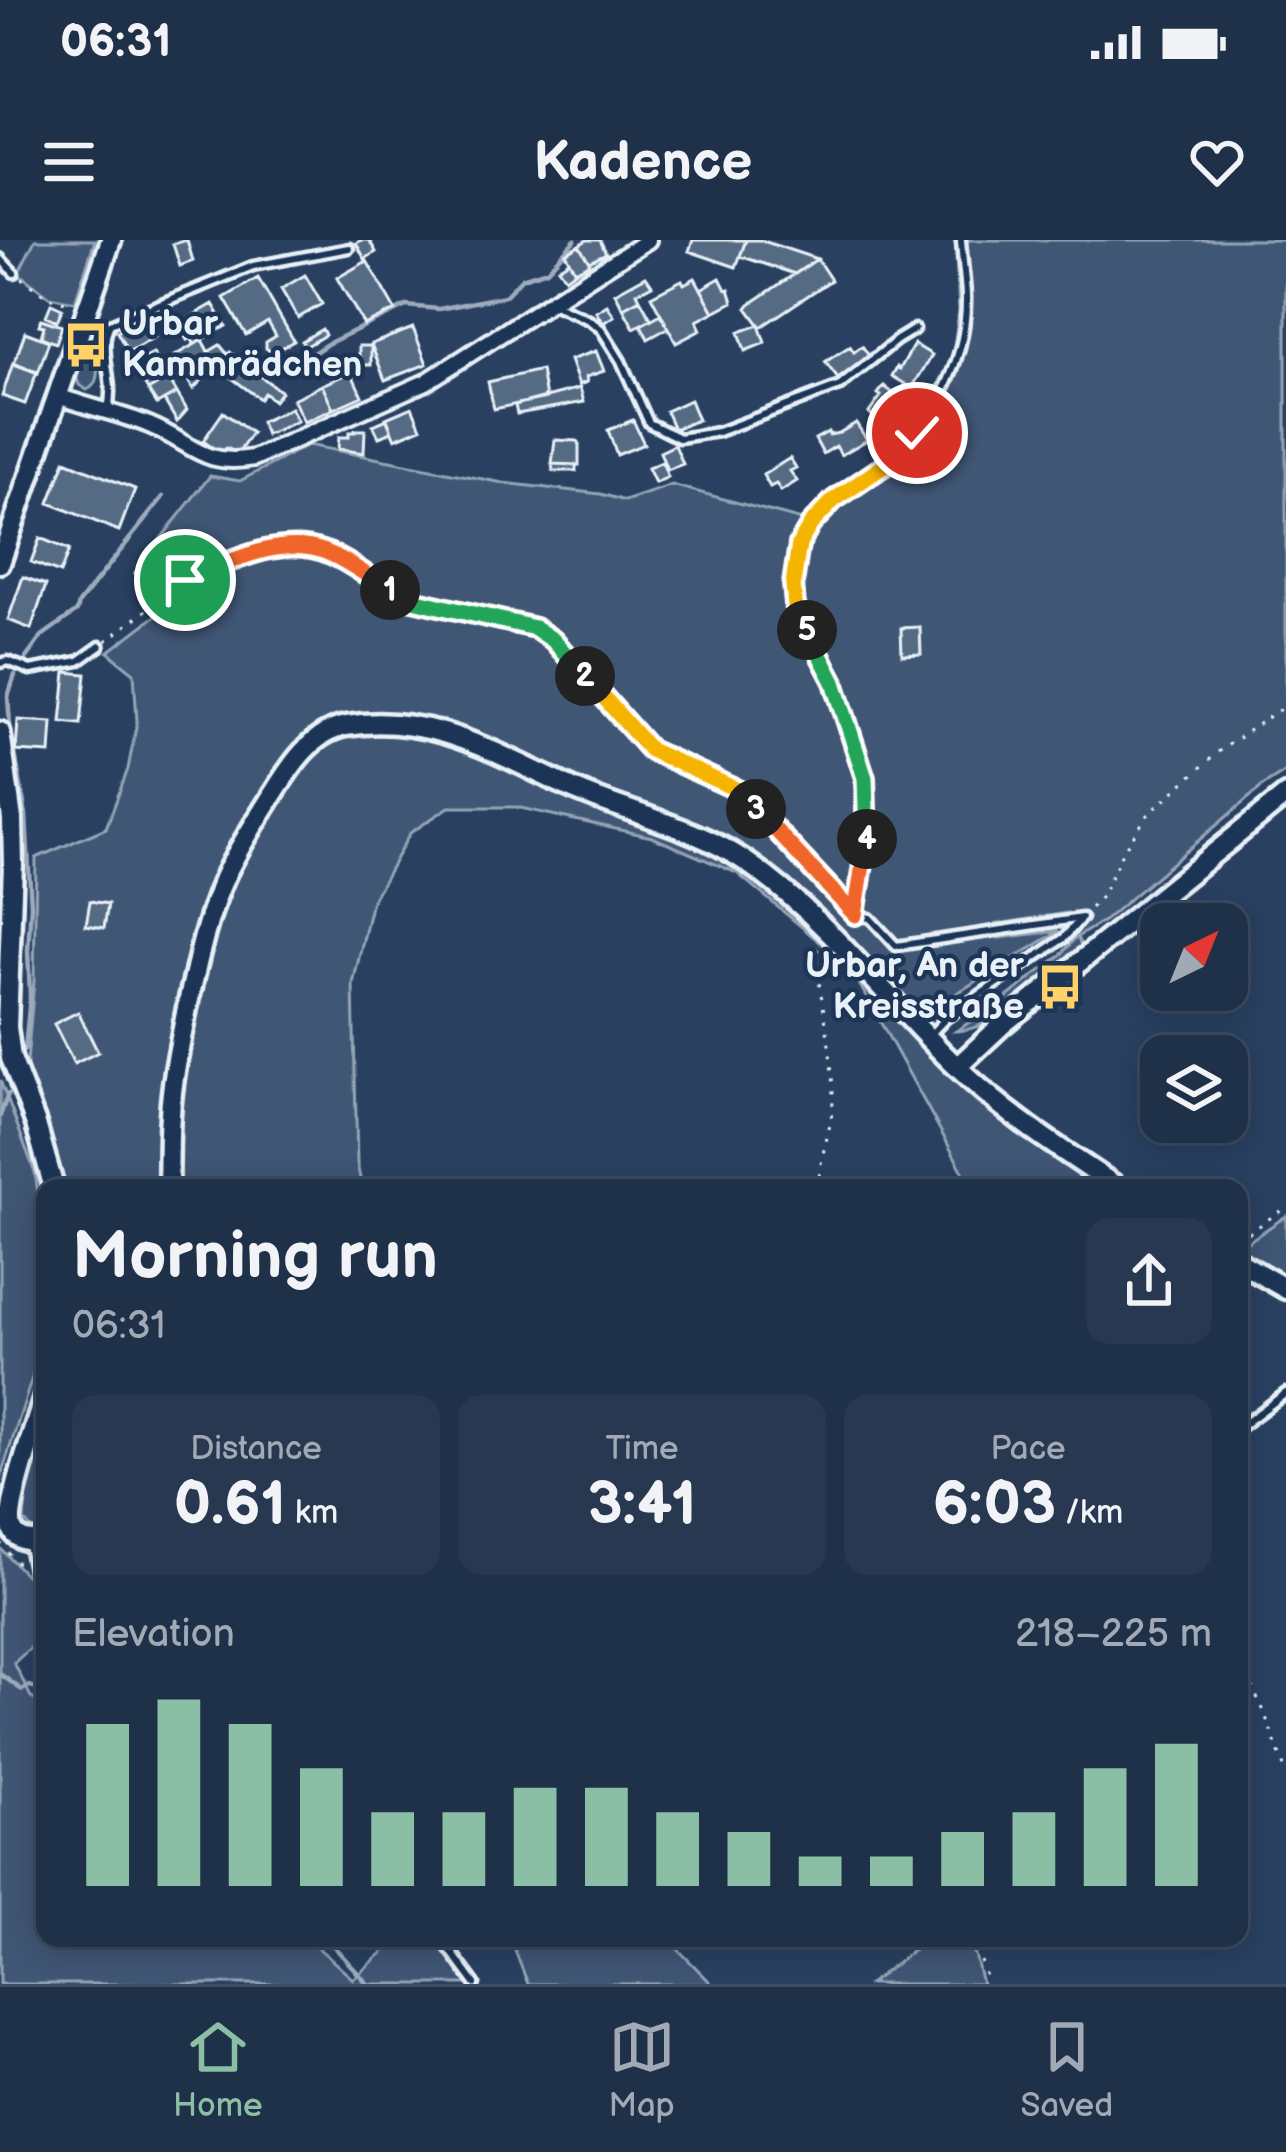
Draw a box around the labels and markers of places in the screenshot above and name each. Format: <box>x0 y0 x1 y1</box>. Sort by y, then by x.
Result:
place label: Urbar Kammrädchen <box>122 303 362 387</box>
bus stop icon: Urbar Kammrädchen <box>61 320 111 370</box>
pin <box>866 382 968 484</box>
pin <box>134 529 236 631</box>
pin: 1 <box>360 560 420 620</box>
pin: 5 <box>777 600 837 660</box>
pin: 2 <box>555 646 615 706</box>
pin: 3 <box>726 779 786 839</box>
pin: 4 <box>837 809 897 869</box>
place label: Urbar, An der Kreisstraße <box>805 945 1025 1029</box>
bus stop icon: Urbar, An der Kreisstraße <box>1035 962 1085 1012</box>

